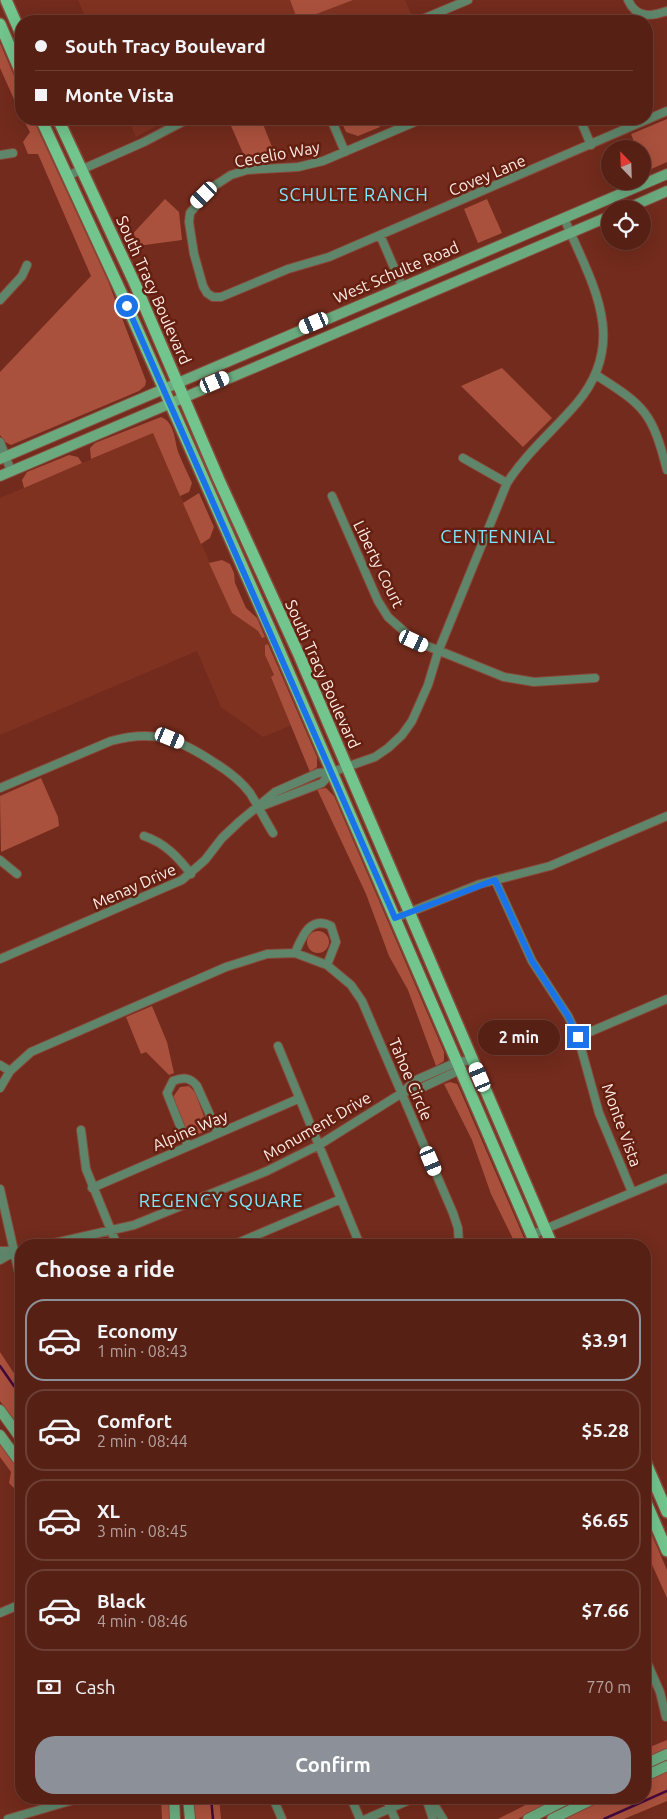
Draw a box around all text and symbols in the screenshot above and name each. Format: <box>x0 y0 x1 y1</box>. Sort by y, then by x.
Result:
text: South Tracy Boulevard <box>65 35 266 57</box>
text: Monte Vista <box>65 84 174 106</box>
street label: Cecelio Way <box>233 138 321 170</box>
north arrow <box>601 140 651 190</box>
map controls <box>601 140 651 250</box>
street label: Covey Lane <box>446 151 528 199</box>
car <box>188 179 219 211</box>
district label: SCHULTE RANCH <box>279 184 429 204</box>
button: locate <box>601 200 651 250</box>
street label: South Tracy Boulevard <box>113 213 195 367</box>
street label: West Schulte Road <box>331 237 461 307</box>
route start <box>116 295 138 317</box>
car <box>297 310 330 336</box>
car <box>198 369 231 395</box>
street label: Liberty Court <box>350 518 408 611</box>
district label: CENTENNIAL <box>440 526 556 546</box>
street label: South Tracy Boulevard <box>282 597 364 751</box>
car <box>397 628 430 654</box>
car <box>153 725 186 751</box>
street label: Menay Drive <box>90 860 178 912</box>
callout: 2 min <box>478 1020 560 1054</box>
route end <box>567 1026 589 1048</box>
text: 2 min <box>499 1028 539 1046</box>
street label: Tahoe Circle <box>386 1035 436 1123</box>
car <box>467 1060 492 1094</box>
street label: Monte Vista <box>599 1081 645 1169</box>
street label: Monument Drive <box>260 1088 374 1164</box>
street label: Alpine Way <box>150 1106 231 1154</box>
car <box>418 1144 443 1178</box>
district label: REGENCY SQUARE <box>139 1190 303 1211</box>
text: Choose a ride <box>35 1256 175 1281</box>
icon: car <box>37 1318 82 1363</box>
text: Economy <box>97 1320 178 1342</box>
text: $3.91 <box>581 1329 629 1351</box>
text: 1 min · 08:43 <box>97 1342 188 1360</box>
icon: car <box>37 1408 82 1453</box>
text: Comfort <box>97 1410 172 1432</box>
text: $5.28 <box>581 1419 629 1441</box>
text: 2 min · 08:44 <box>97 1432 188 1450</box>
icon: car <box>37 1498 82 1543</box>
text: XL <box>97 1500 120 1522</box>
text: $6.65 <box>581 1509 629 1531</box>
text: 3 min · 08:45 <box>97 1522 188 1540</box>
icon: car <box>37 1588 82 1633</box>
text: Black <box>97 1590 146 1612</box>
text: $7.66 <box>581 1599 629 1621</box>
text: 4 min · 08:46 <box>97 1612 188 1630</box>
icon: cash <box>35 1673 63 1701</box>
text: Cash <box>75 1676 116 1698</box>
text: 770 m <box>586 1678 631 1696</box>
button: Confirm <box>35 1736 631 1794</box>

